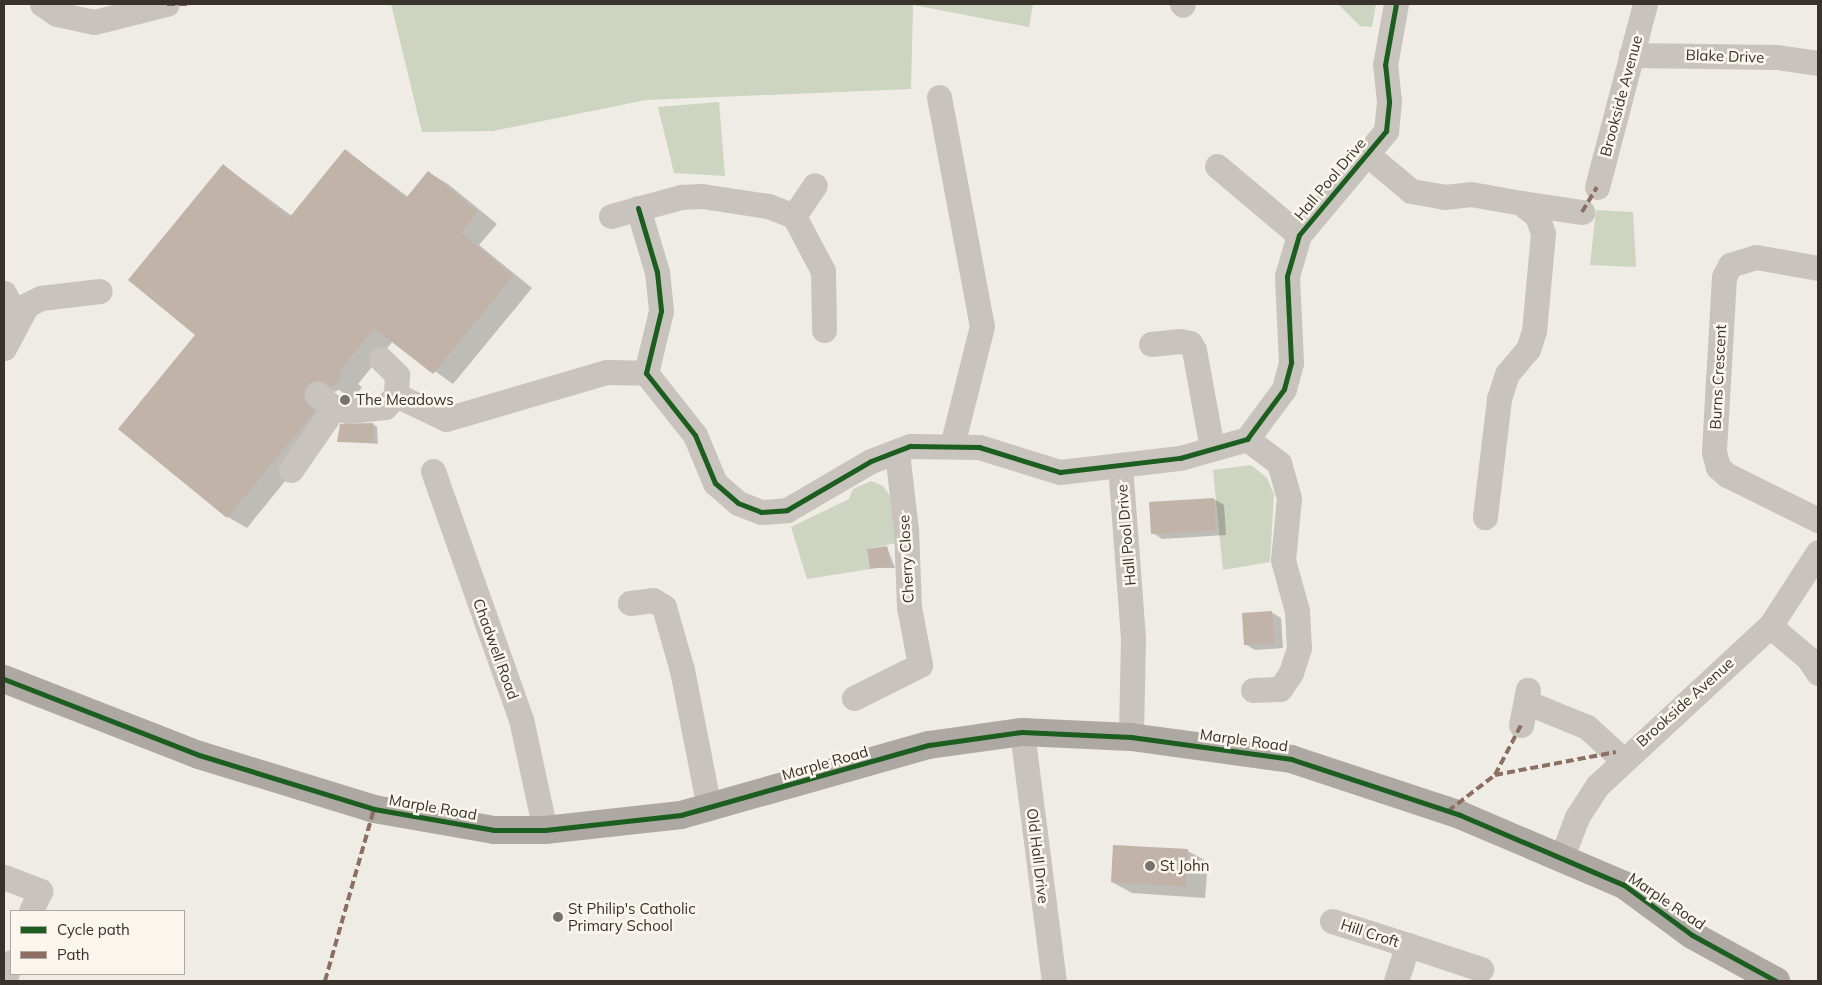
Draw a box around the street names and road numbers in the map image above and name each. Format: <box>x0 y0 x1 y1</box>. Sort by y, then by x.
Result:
street label: Brookside Avenue <box>1596 33 1646 159</box>
street label: Blake Drive <box>1685 46 1765 66</box>
street label: Hall Pool Drive <box>1290 134 1370 224</box>
street label: Burns Crescent <box>1706 324 1730 430</box>
street label: Hall Pool Drive <box>1113 483 1139 587</box>
street label: Cherry Close <box>895 514 917 604</box>
street label: Chadwell Road <box>469 596 523 702</box>
street label: Brookside Avenue <box>1633 654 1737 750</box>
street label: Marple Road <box>1199 725 1289 755</box>
street label: Marple Road <box>780 742 870 784</box>
street label: Marple Road <box>388 790 478 824</box>
street label: Old Hall Drive <box>1023 807 1053 905</box>
street label: Marple Road <box>1625 869 1709 933</box>
street label: Hill Croft <box>1339 915 1401 951</box>

